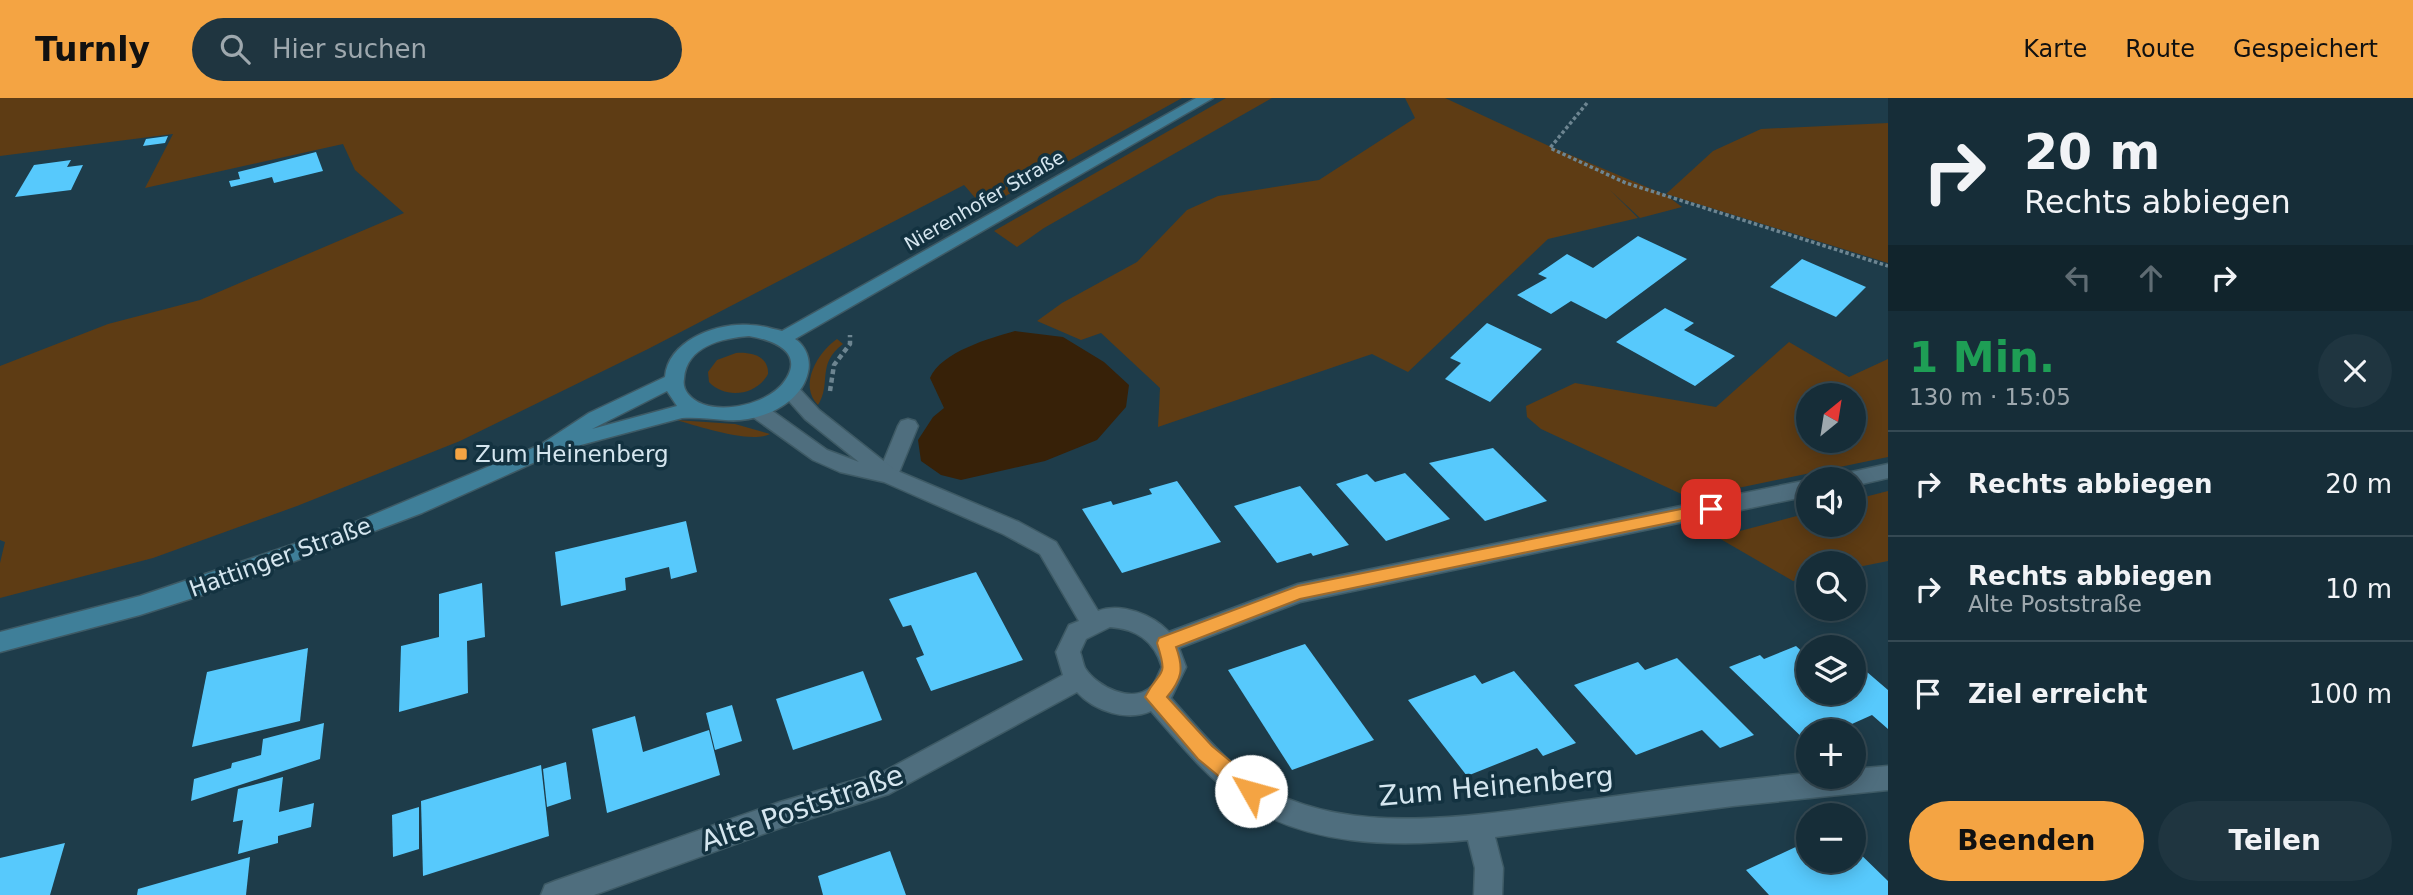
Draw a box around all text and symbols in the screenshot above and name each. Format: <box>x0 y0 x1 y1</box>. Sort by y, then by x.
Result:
search box <box>192 18 682 81</box>
text: Turnly <box>35 30 150 69</box>
icon: search <box>216 30 254 68</box>
text: Hier suchen <box>272 34 427 64</box>
text: Karte <box>2023 35 2087 63</box>
text: Route <box>2125 35 2195 63</box>
text: Gespeichert <box>2233 35 2378 63</box>
text: 20 m <box>2024 124 2160 181</box>
icon: right <box>1909 126 2000 217</box>
street label: Nierenhofer Straße <box>900 145 1068 255</box>
text: Rechts abbiegen <box>2024 183 2291 221</box>
icon: left <box>2059 259 2097 297</box>
icon: ahead <box>2132 259 2170 297</box>
icon: right <box>2205 259 2243 297</box>
text: 1 Min. <box>1909 333 2055 382</box>
button: close <box>2318 334 2392 408</box>
north arrow <box>1796 383 1866 453</box>
map controls <box>1796 383 1866 873</box>
text: 130 m · 15:05 <box>1909 384 2071 410</box>
place label: Zum Heinenberg <box>475 441 669 467</box>
marker: Zum Heinenberg <box>453 446 469 462</box>
icon: right <box>1909 465 1947 503</box>
button: sound <box>1796 467 1866 537</box>
text: Rechts abbiegen <box>1968 469 2213 499</box>
text: 20 m <box>2325 469 2392 499</box>
pin <box>1681 479 1741 539</box>
icon: arrive <box>1692 490 1730 528</box>
street label: Hattinger Straße <box>185 512 375 602</box>
button: search <box>1796 551 1866 621</box>
text: Rechts abbiegen <box>1968 561 2213 591</box>
icon: right <box>1909 570 1947 608</box>
text: 10 m <box>2325 574 2392 604</box>
text: Alte Poststraße <box>1968 591 2142 617</box>
button: layers <box>1796 635 1866 705</box>
icon: arrive <box>1909 675 1947 713</box>
text: Ziel erreicht <box>1968 679 2148 709</box>
text: 100 m <box>2309 679 2392 709</box>
button: + <box>1796 719 1866 789</box>
position arrow <box>1214 754 1288 828</box>
street label: Alte Poststraße <box>697 758 907 858</box>
street label: Zum Heinenberg <box>1377 759 1615 813</box>
button: Beenden <box>1909 801 2144 881</box>
button: Teilen <box>2158 801 2392 881</box>
button: − <box>1796 803 1866 873</box>

